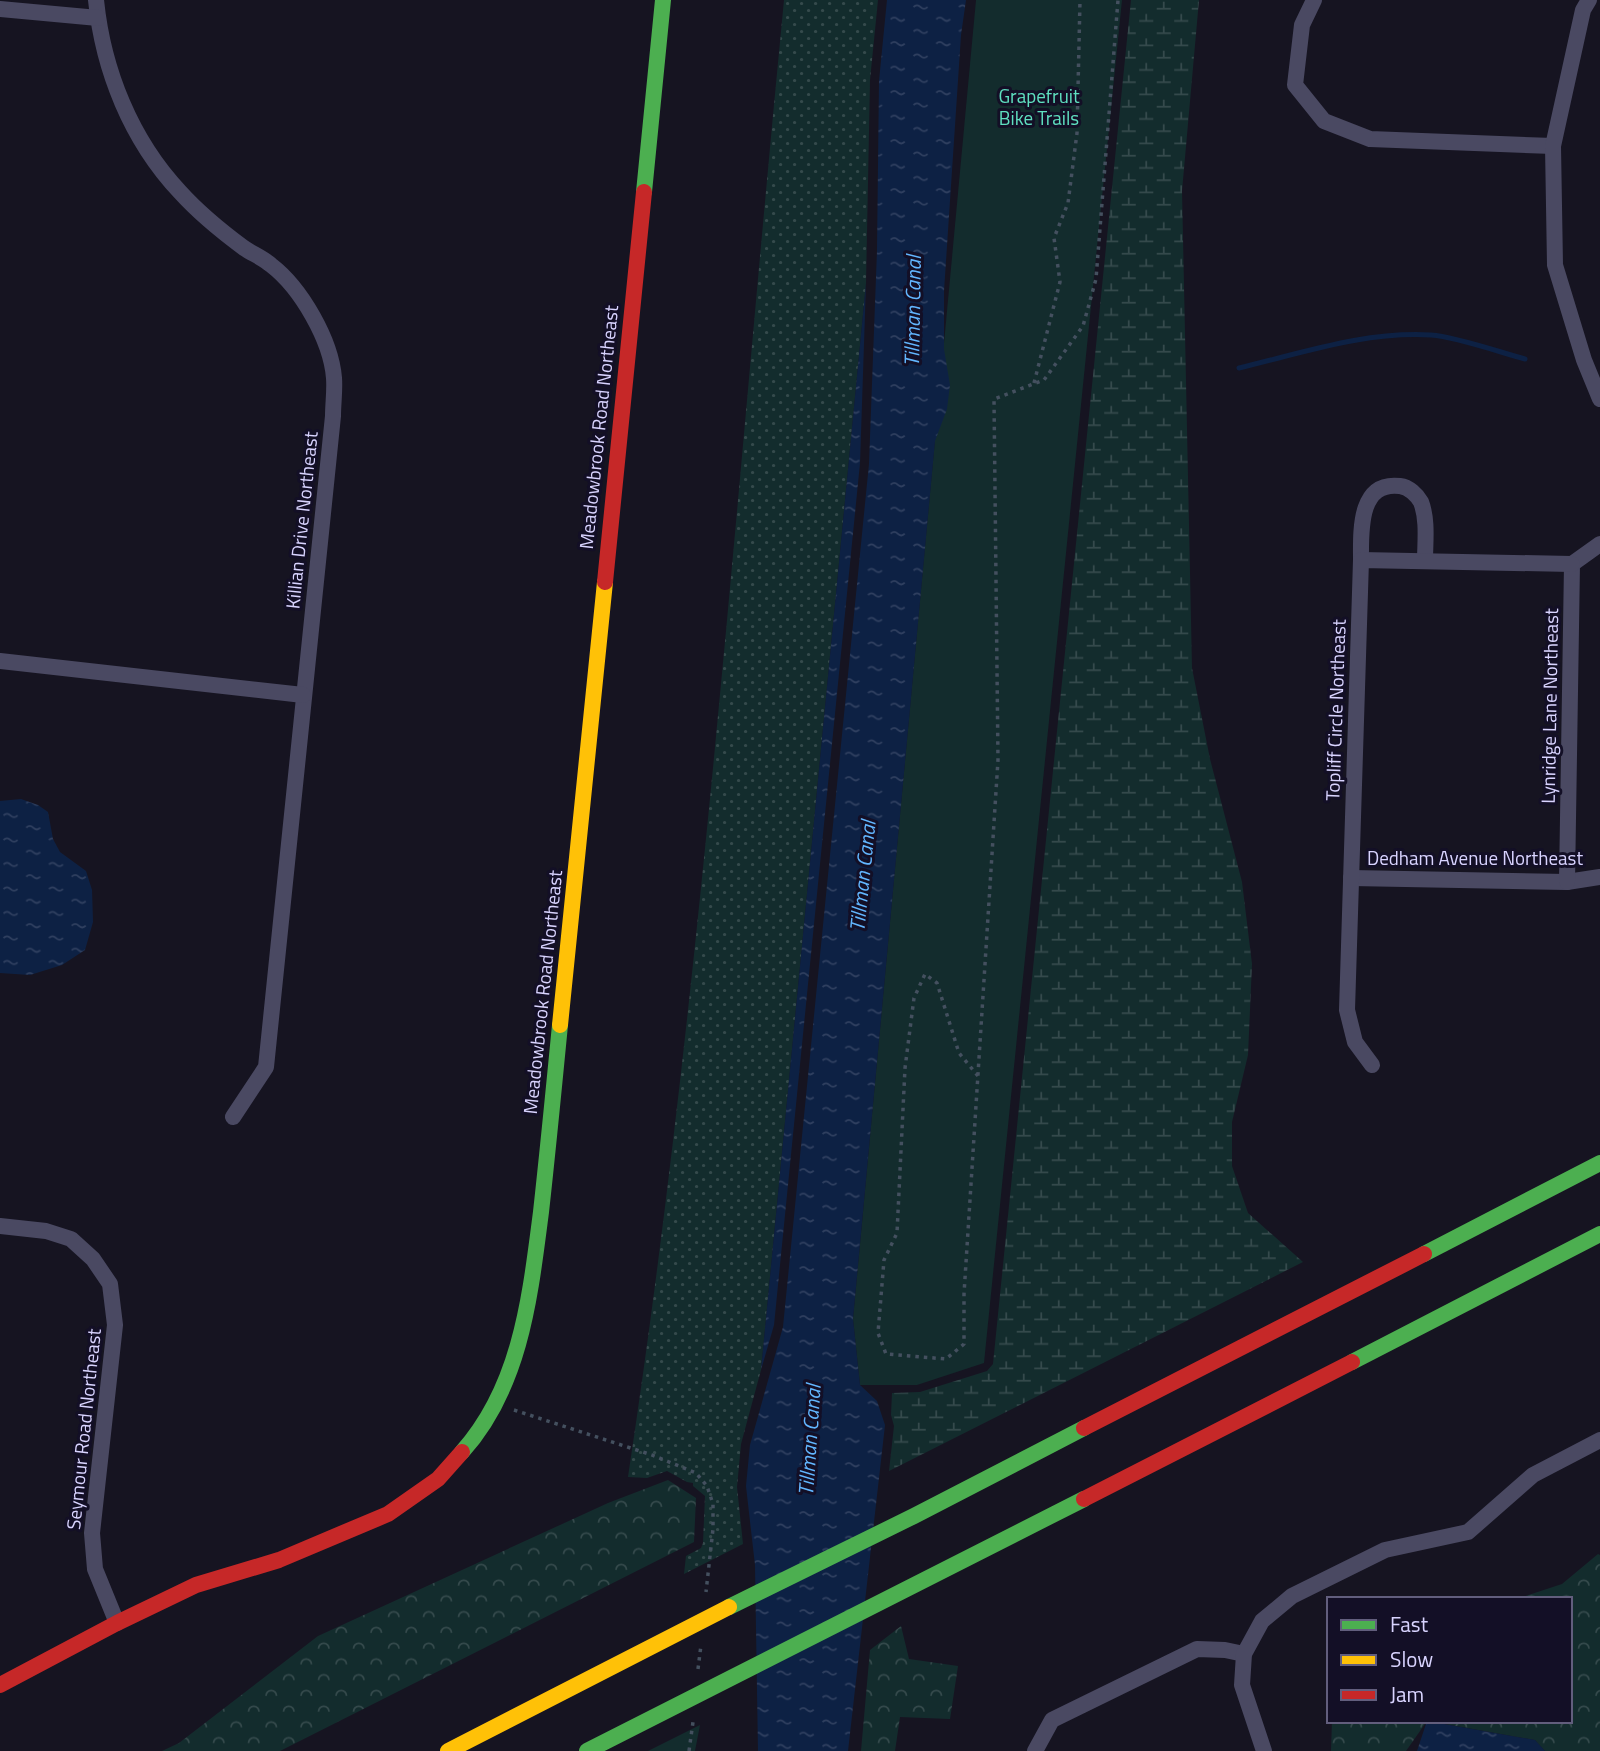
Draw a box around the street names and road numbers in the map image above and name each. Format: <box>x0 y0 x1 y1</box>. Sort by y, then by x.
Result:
street label: Meadowbrook Road Northeast <box>571 303 625 551</box>
street label: Killian Drive Northeast <box>277 429 325 610</box>
street label: Lynridge Lane Northeast <box>1533 608 1565 804</box>
street label: Topliff Circle Northeast <box>1317 618 1353 801</box>
street label: Dedham Avenue Northeast <box>1367 843 1583 872</box>
street label: Meadowbrook Road Northeast <box>515 868 569 1116</box>
street label: Seymour Road Northeast <box>58 1327 108 1531</box>

